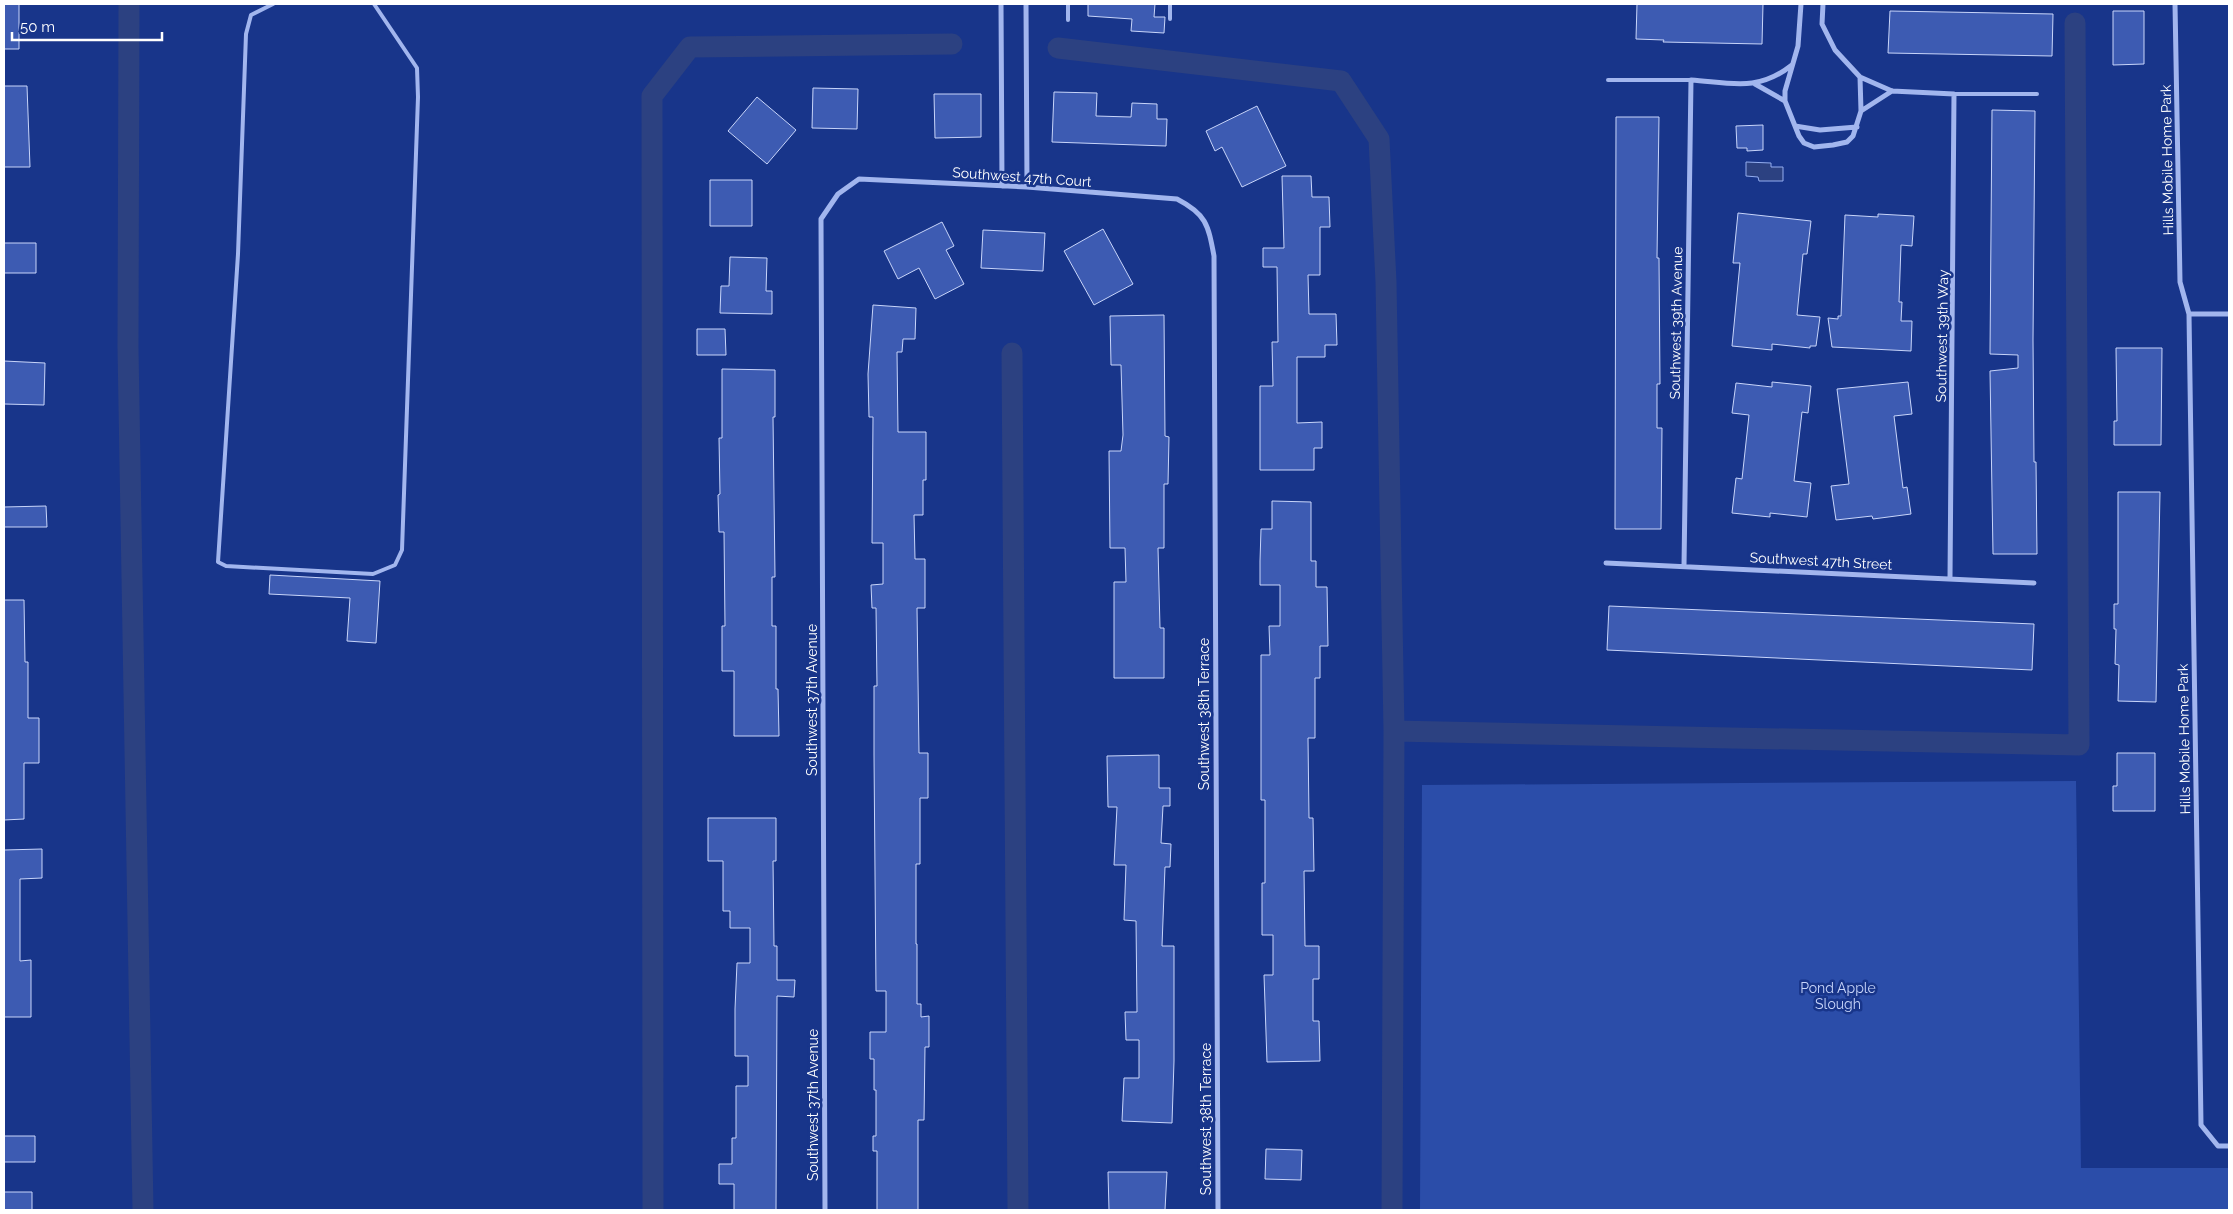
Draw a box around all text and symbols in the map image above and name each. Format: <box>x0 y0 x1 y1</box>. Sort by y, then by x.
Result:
scale bar <box>12 10 162 42</box>
text: 50 m <box>20 18 55 36</box>
street label: Hills Mobile Home Park <box>2158 84 2176 236</box>
street label: Southwest 47th Court <box>952 164 1092 190</box>
street label: Southwest 39th Avenue <box>1667 246 1685 400</box>
street label: Southwest 39th Way <box>1933 269 1951 402</box>
street label: Southwest 47th Street <box>1749 549 1893 573</box>
street label: Southwest 37th Avenue <box>804 624 820 776</box>
street label: Southwest 38th Terrace <box>1196 638 1212 790</box>
street label: Hills Mobile Home Park <box>2175 663 2193 815</box>
park label: Pond Apple Slough <box>1800 980 1876 1012</box>
street label: Southwest 37th Avenue <box>805 1029 821 1181</box>
street label: Southwest 38th Terrace <box>1198 1043 1214 1195</box>

